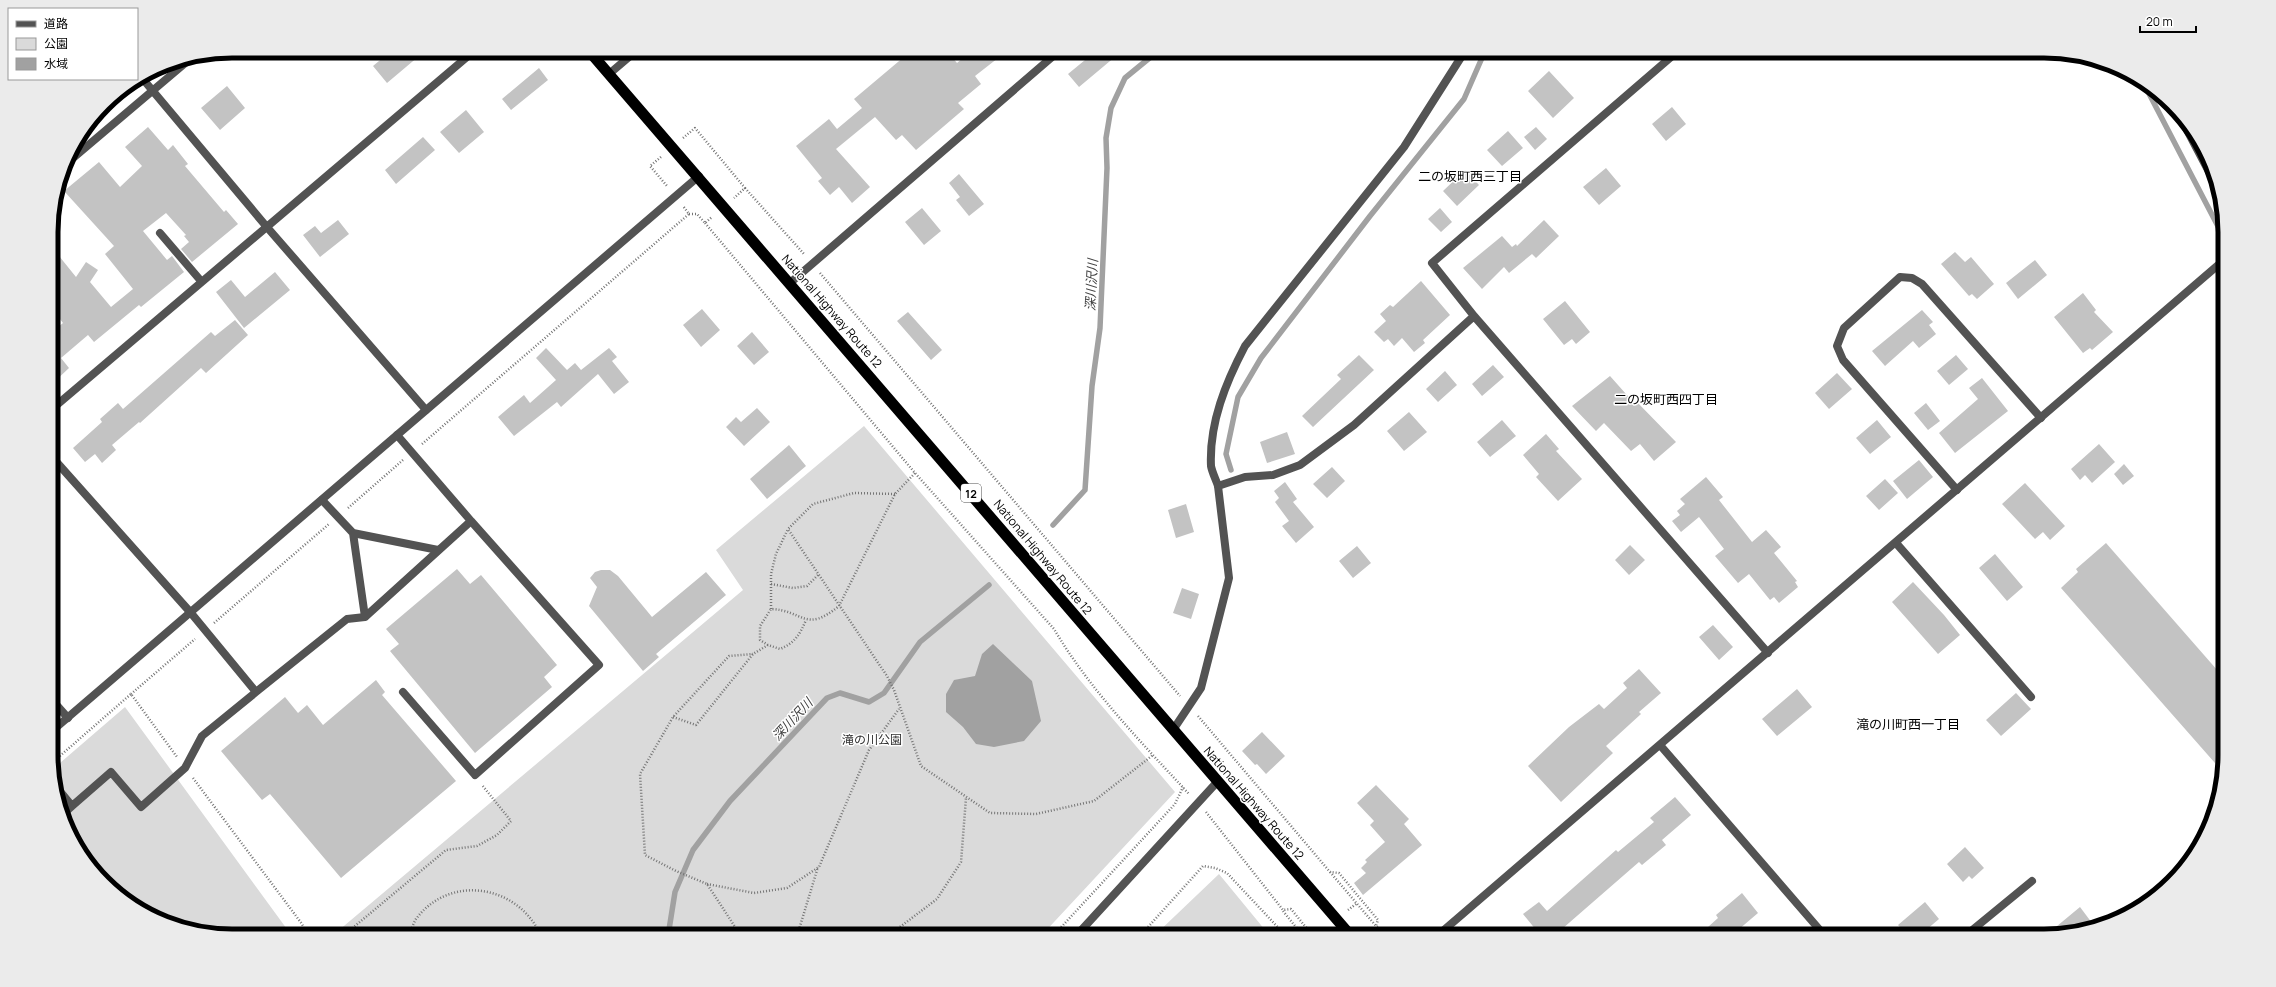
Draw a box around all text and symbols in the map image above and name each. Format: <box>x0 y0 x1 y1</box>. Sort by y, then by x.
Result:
legend <box>8 8 138 80</box>
scale bar <box>2140 8 2196 34</box>
text: 20 m <box>2146 13 2173 30</box>
text: 道路 <box>44 15 68 32</box>
text: 公園 <box>44 35 68 52</box>
text: 水域 <box>44 55 68 72</box>
district label: 二の坂町西三丁目 <box>1418 167 1522 185</box>
street label: National Highway Route 12 <box>778 251 886 371</box>
water label: 深川沢川 <box>1081 257 1101 311</box>
district label: 二の坂町西四丁目 <box>1614 390 1718 408</box>
road number: 12 <box>961 484 981 502</box>
street label: National Highway Route 12 <box>990 496 1096 618</box>
water label: 深川沢川 <box>768 692 818 744</box>
district label: 滝の川町西一丁目 <box>1856 715 1960 733</box>
park label: 滝の川公園 <box>842 731 902 748</box>
street label: National Highway Route 12 <box>1200 743 1308 863</box>

